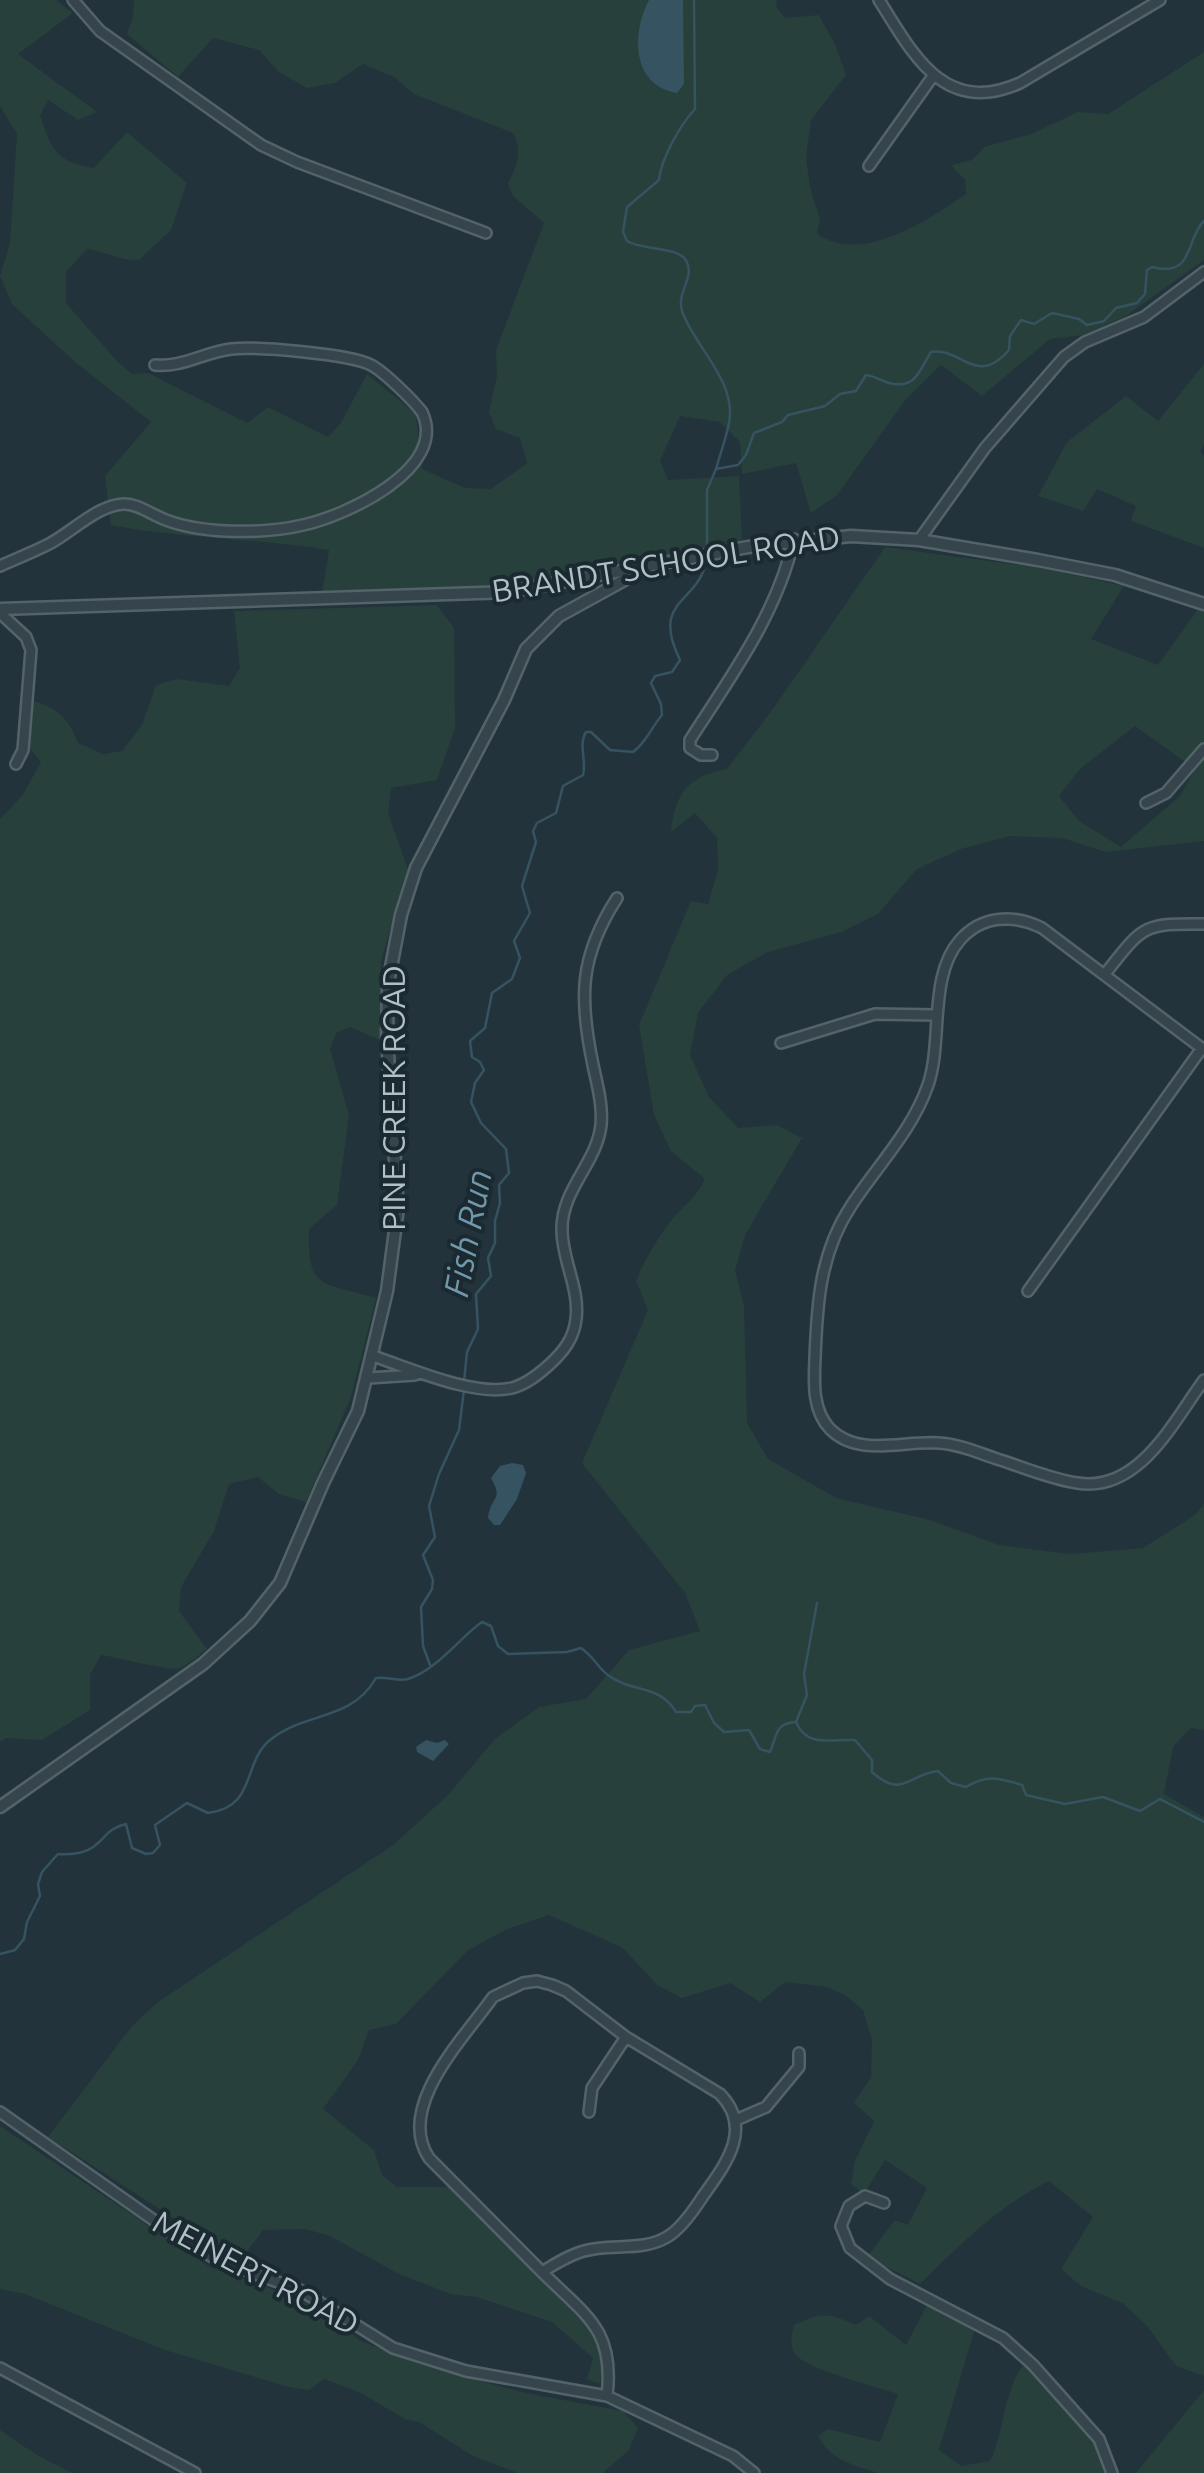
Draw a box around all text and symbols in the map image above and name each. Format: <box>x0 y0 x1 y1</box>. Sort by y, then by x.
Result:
street label: BRANDT SCHOOL ROAD <box>489 518 842 608</box>
street label: PINE CREEK ROAD <box>375 965 411 1231</box>
water label: Fish Run <box>435 1166 499 1300</box>
street label: MEINERT ROAD <box>148 2203 365 2341</box>

